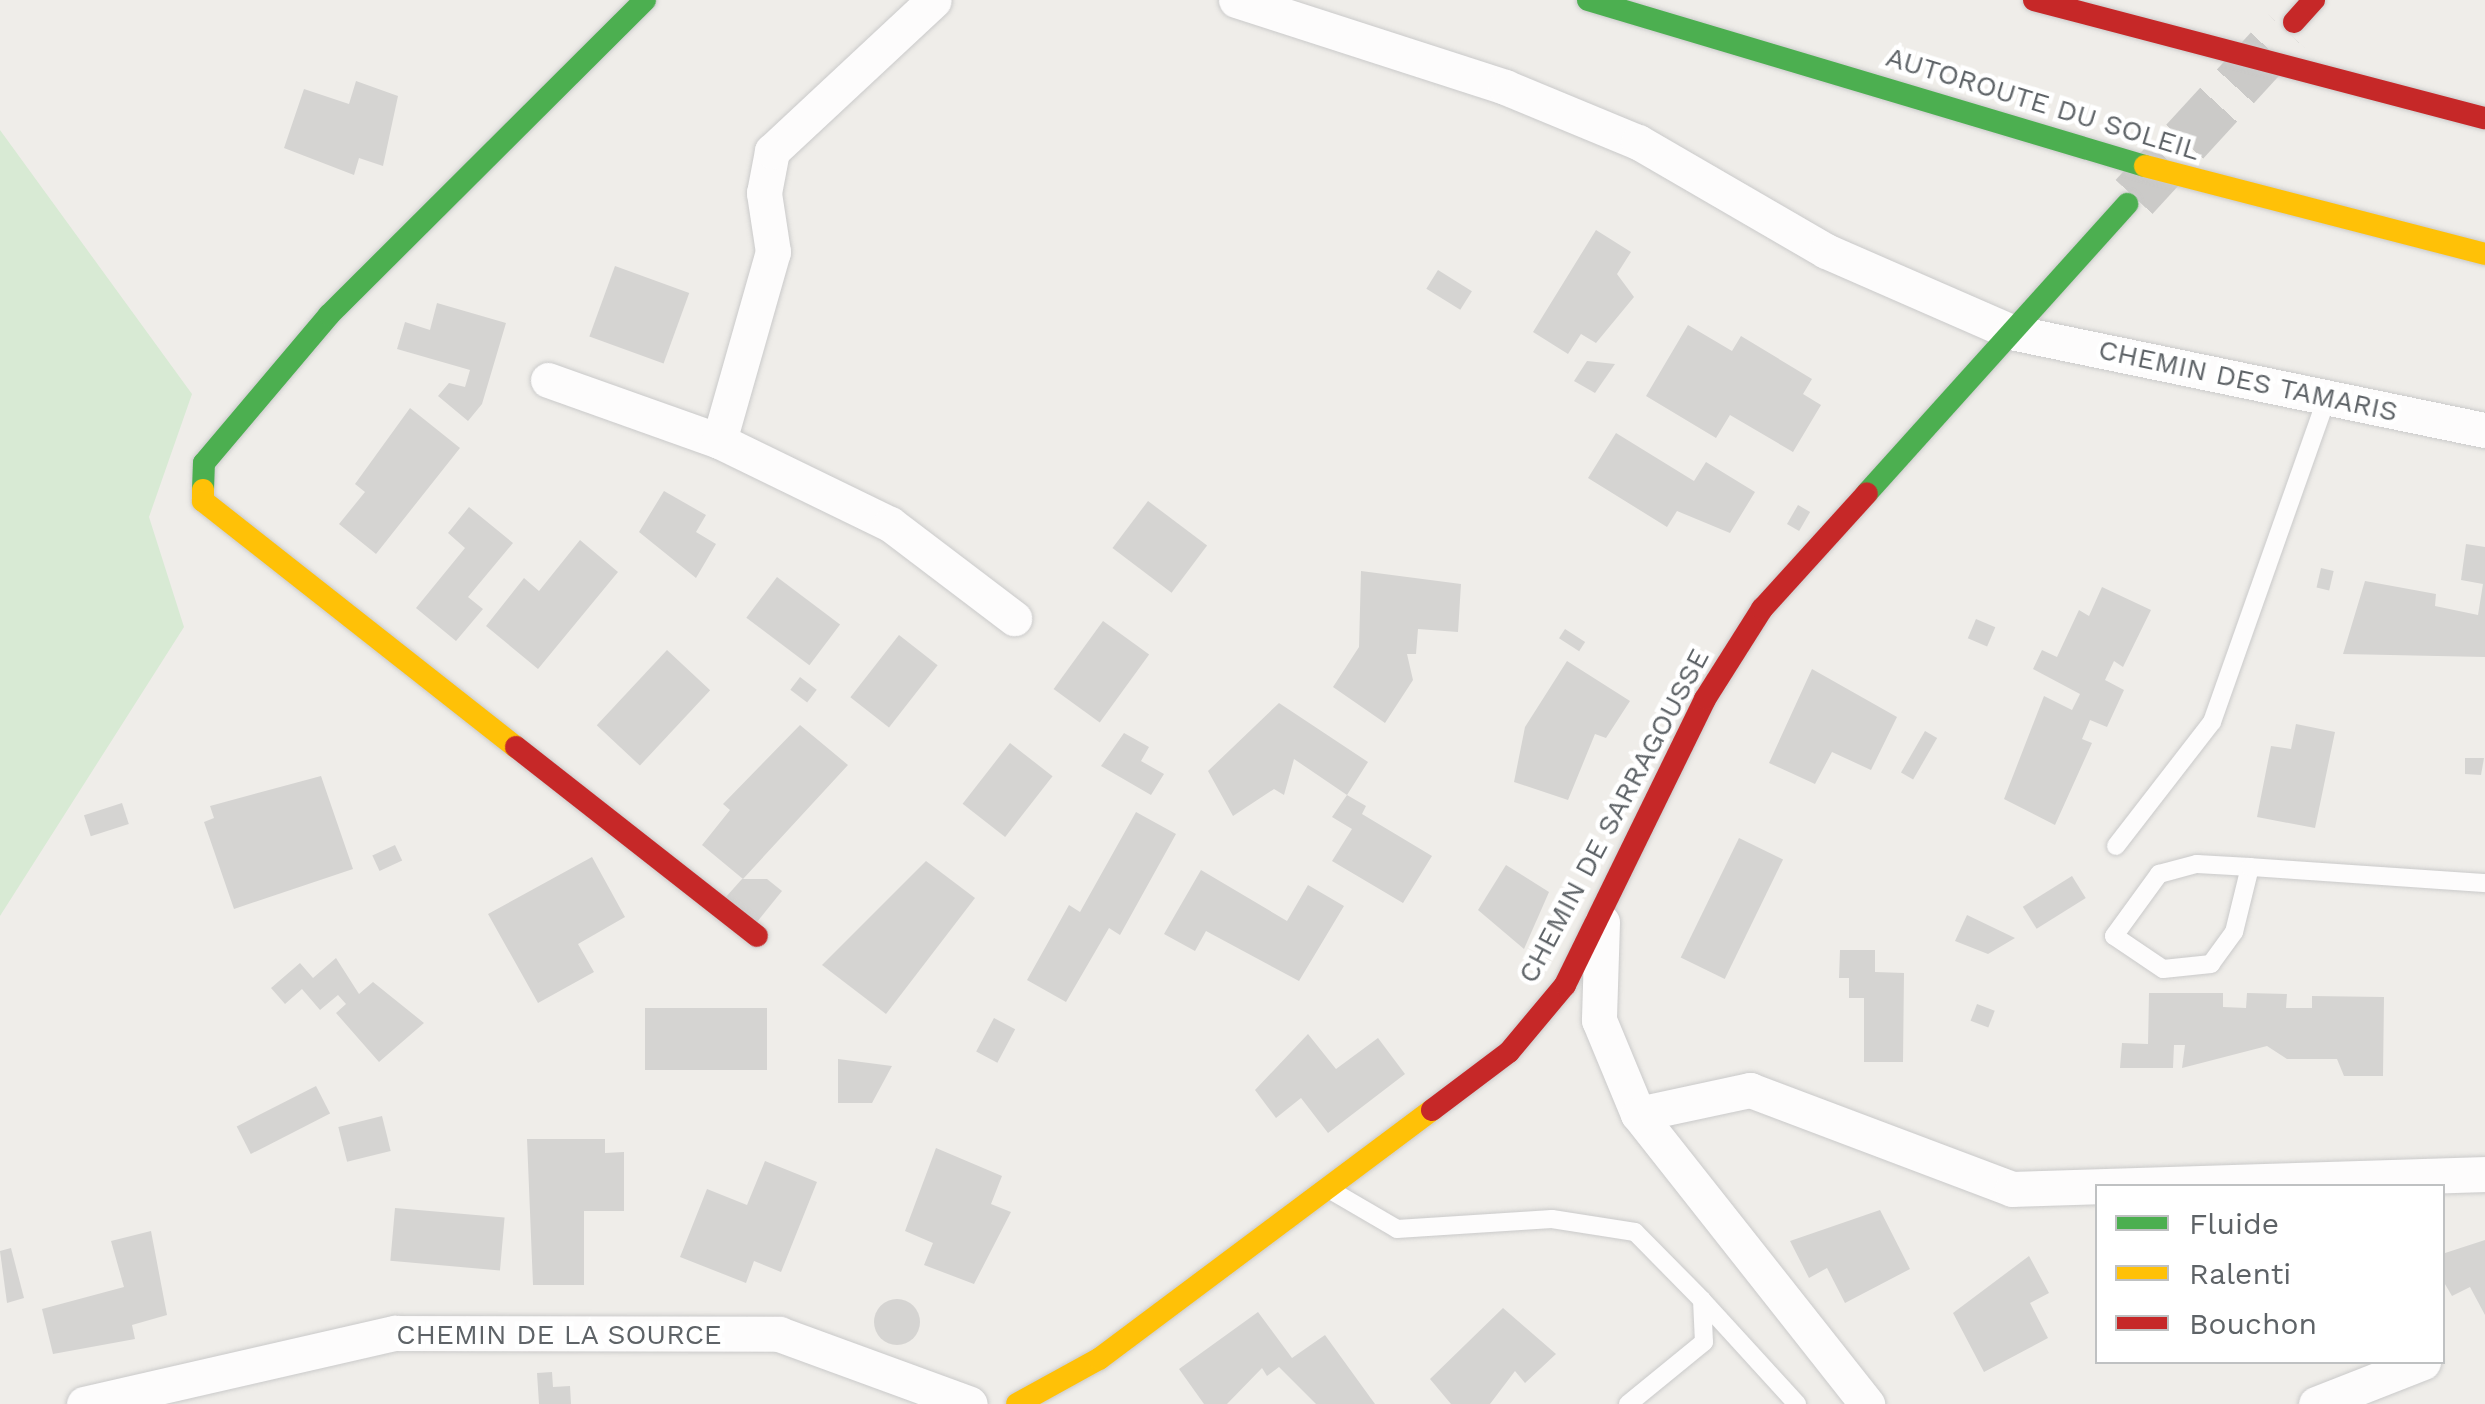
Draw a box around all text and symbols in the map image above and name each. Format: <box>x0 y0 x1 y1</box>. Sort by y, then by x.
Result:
street label: AUTOROUTE DU SOLEIL <box>1882 40 2204 168</box>
street label: CHEMIN DES TAMARIS <box>2095 333 2401 429</box>
street label: CHEMIN DE SARRAGOUSSE <box>1511 643 1717 989</box>
legend <box>2095 1184 2445 1364</box>
text: Fluide <box>2189 1206 2279 1241</box>
text: Ralenti <box>2189 1256 2291 1291</box>
text: Bouchon <box>2189 1306 2317 1341</box>
street label: CHEMIN DE LA SOURCE <box>396 1318 722 1352</box>

